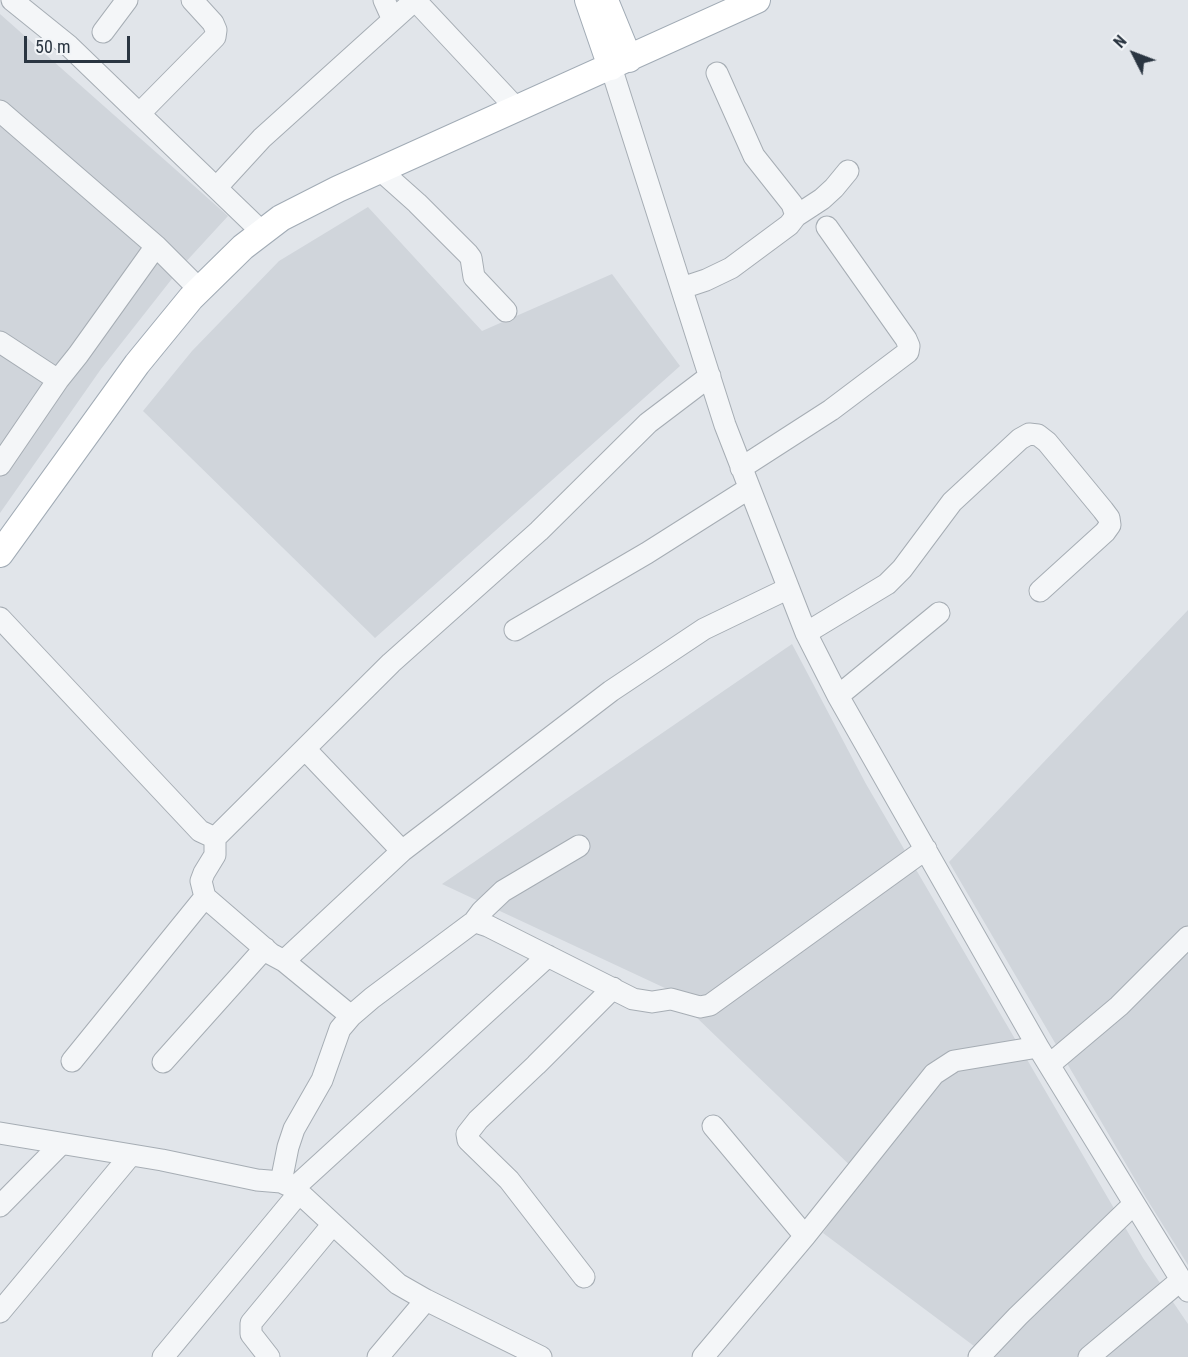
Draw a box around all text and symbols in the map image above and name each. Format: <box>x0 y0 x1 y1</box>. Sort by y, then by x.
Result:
scale bar <box>27 24 134 62</box>
north arrow <box>1104 24 1164 84</box>
text: N <box>1110 32 1131 52</box>
text: 50 m <box>35 36 70 57</box>

